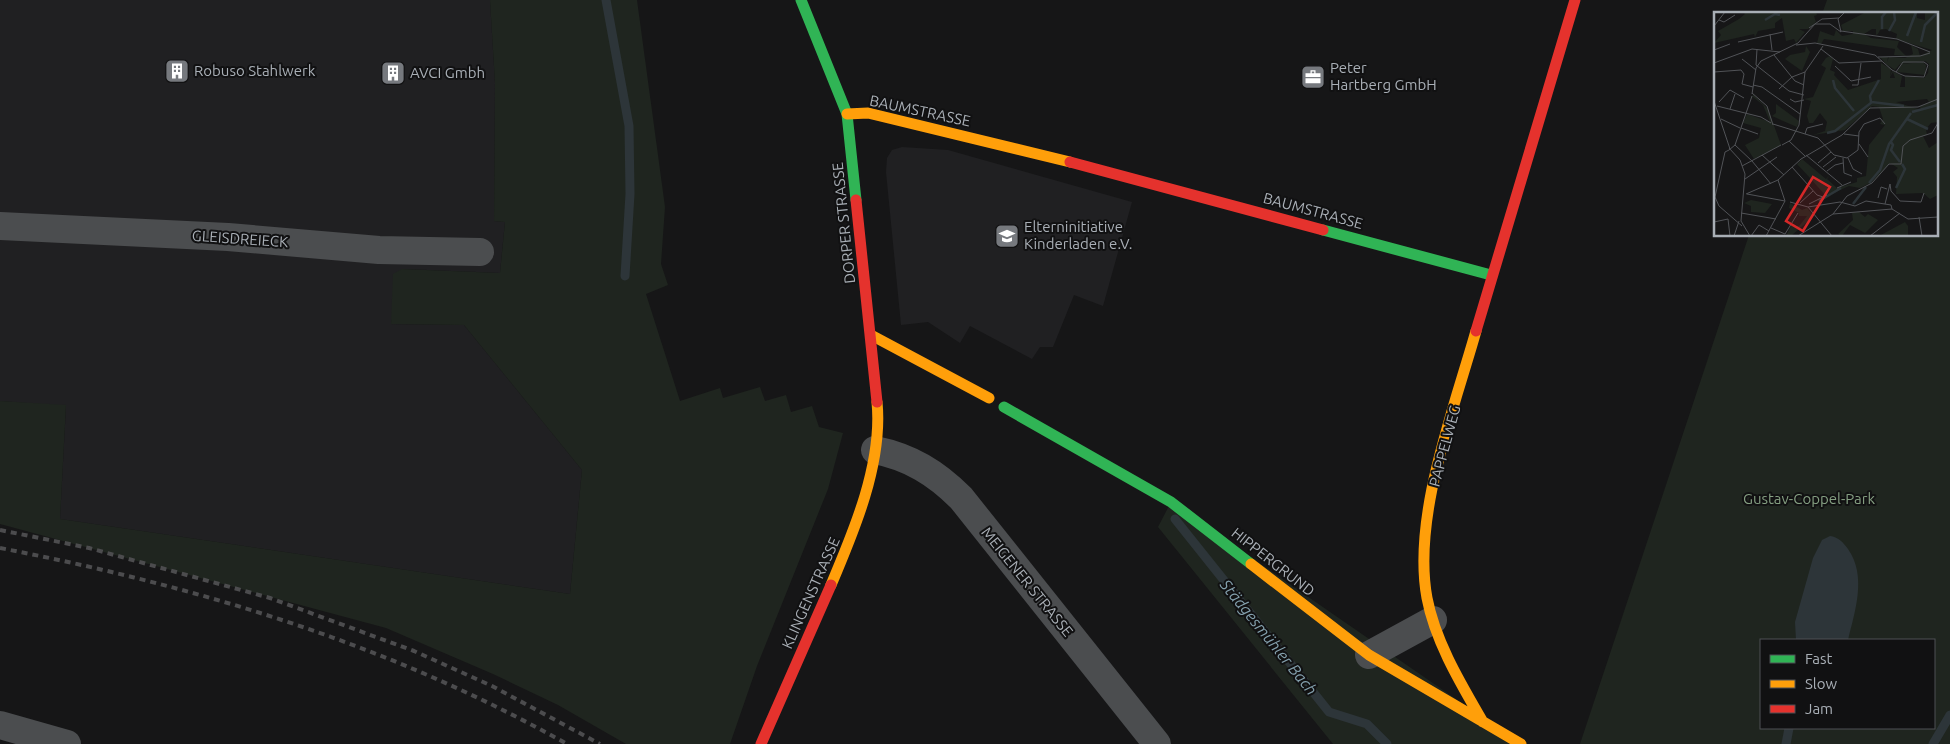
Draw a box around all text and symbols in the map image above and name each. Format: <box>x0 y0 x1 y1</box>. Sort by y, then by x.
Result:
inset map <box>1714 12 1938 236</box>
building icon: Robuso Stahlwerk <box>164 58 190 84</box>
place label: Peter Hartberg GmbH <box>1330 59 1437 93</box>
building icon: AVCI Gmbh <box>380 60 406 86</box>
place label: Robuso Stahlwerk <box>194 62 316 79</box>
place label: AVCI Gmbh <box>410 64 485 81</box>
office icon: Peter Hartberg GmbH <box>1300 64 1326 90</box>
street label: BAUMSTRASSE <box>868 92 972 129</box>
street label: DORPER STRASSE <box>829 162 858 285</box>
street label: BAUMSTRASSE <box>1261 189 1365 232</box>
place label: Elterninitiative Kinderladen e.V. <box>1024 218 1132 252</box>
school or university icon: Elterninitiative Kinderladen e.V. <box>994 223 1020 249</box>
street label: GLEISDREIECK <box>191 227 289 250</box>
street label: PAPPELWEG <box>1425 403 1464 488</box>
park label: Gustav-Coppel-Park <box>1743 490 1875 507</box>
street label: MEIGENER STRASSE <box>978 524 1077 640</box>
street label: HIPPERGRUND <box>1228 524 1318 599</box>
street label: KLINGENSTRASSE <box>778 534 843 651</box>
water label: Städgesmühler Bach <box>1216 575 1321 698</box>
legend <box>1760 639 1935 729</box>
text: Fast <box>1805 650 1833 667</box>
text: Slow <box>1805 675 1838 692</box>
text: Jam <box>1805 700 1833 717</box>

